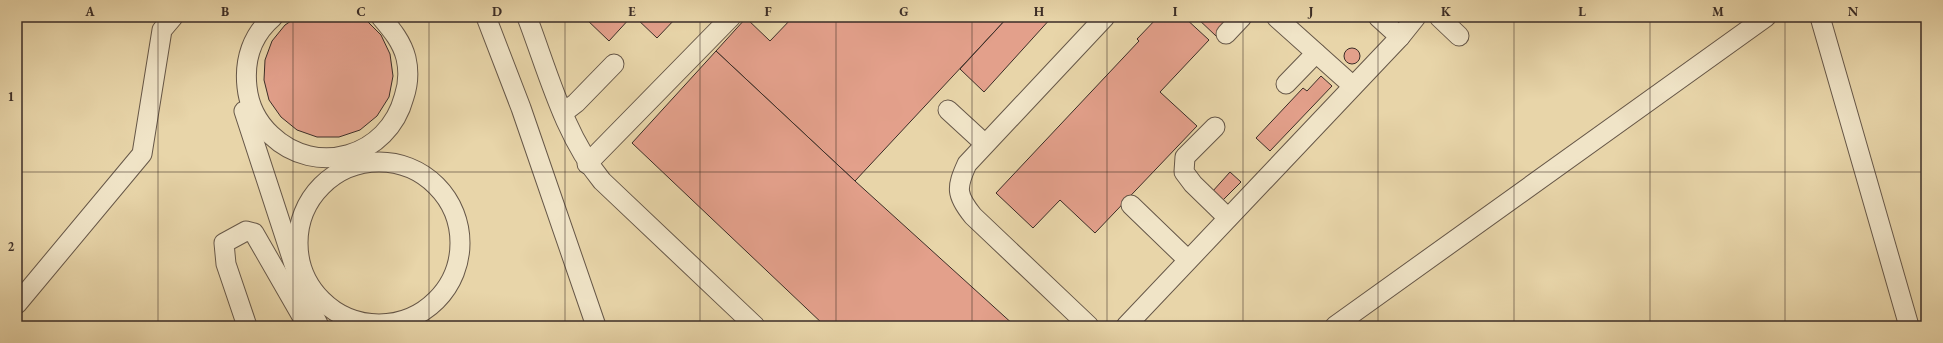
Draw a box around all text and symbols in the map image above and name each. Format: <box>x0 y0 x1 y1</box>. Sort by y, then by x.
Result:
text: A <box>84 3 95 20</box>
text: B <box>221 3 229 20</box>
text: C <box>356 3 366 20</box>
text: D <box>492 3 502 20</box>
text: E <box>628 3 636 20</box>
text: F <box>764 3 772 20</box>
text: G <box>899 3 909 20</box>
text: H <box>1034 3 1045 20</box>
text: I <box>1173 3 1178 20</box>
text: J <box>1307 3 1314 20</box>
text: K <box>1441 3 1452 20</box>
text: L <box>1578 3 1586 20</box>
text: M <box>1712 3 1724 20</box>
text: N <box>1848 3 1859 20</box>
text: 1 <box>8 88 15 105</box>
text: 2 <box>8 238 15 255</box>

